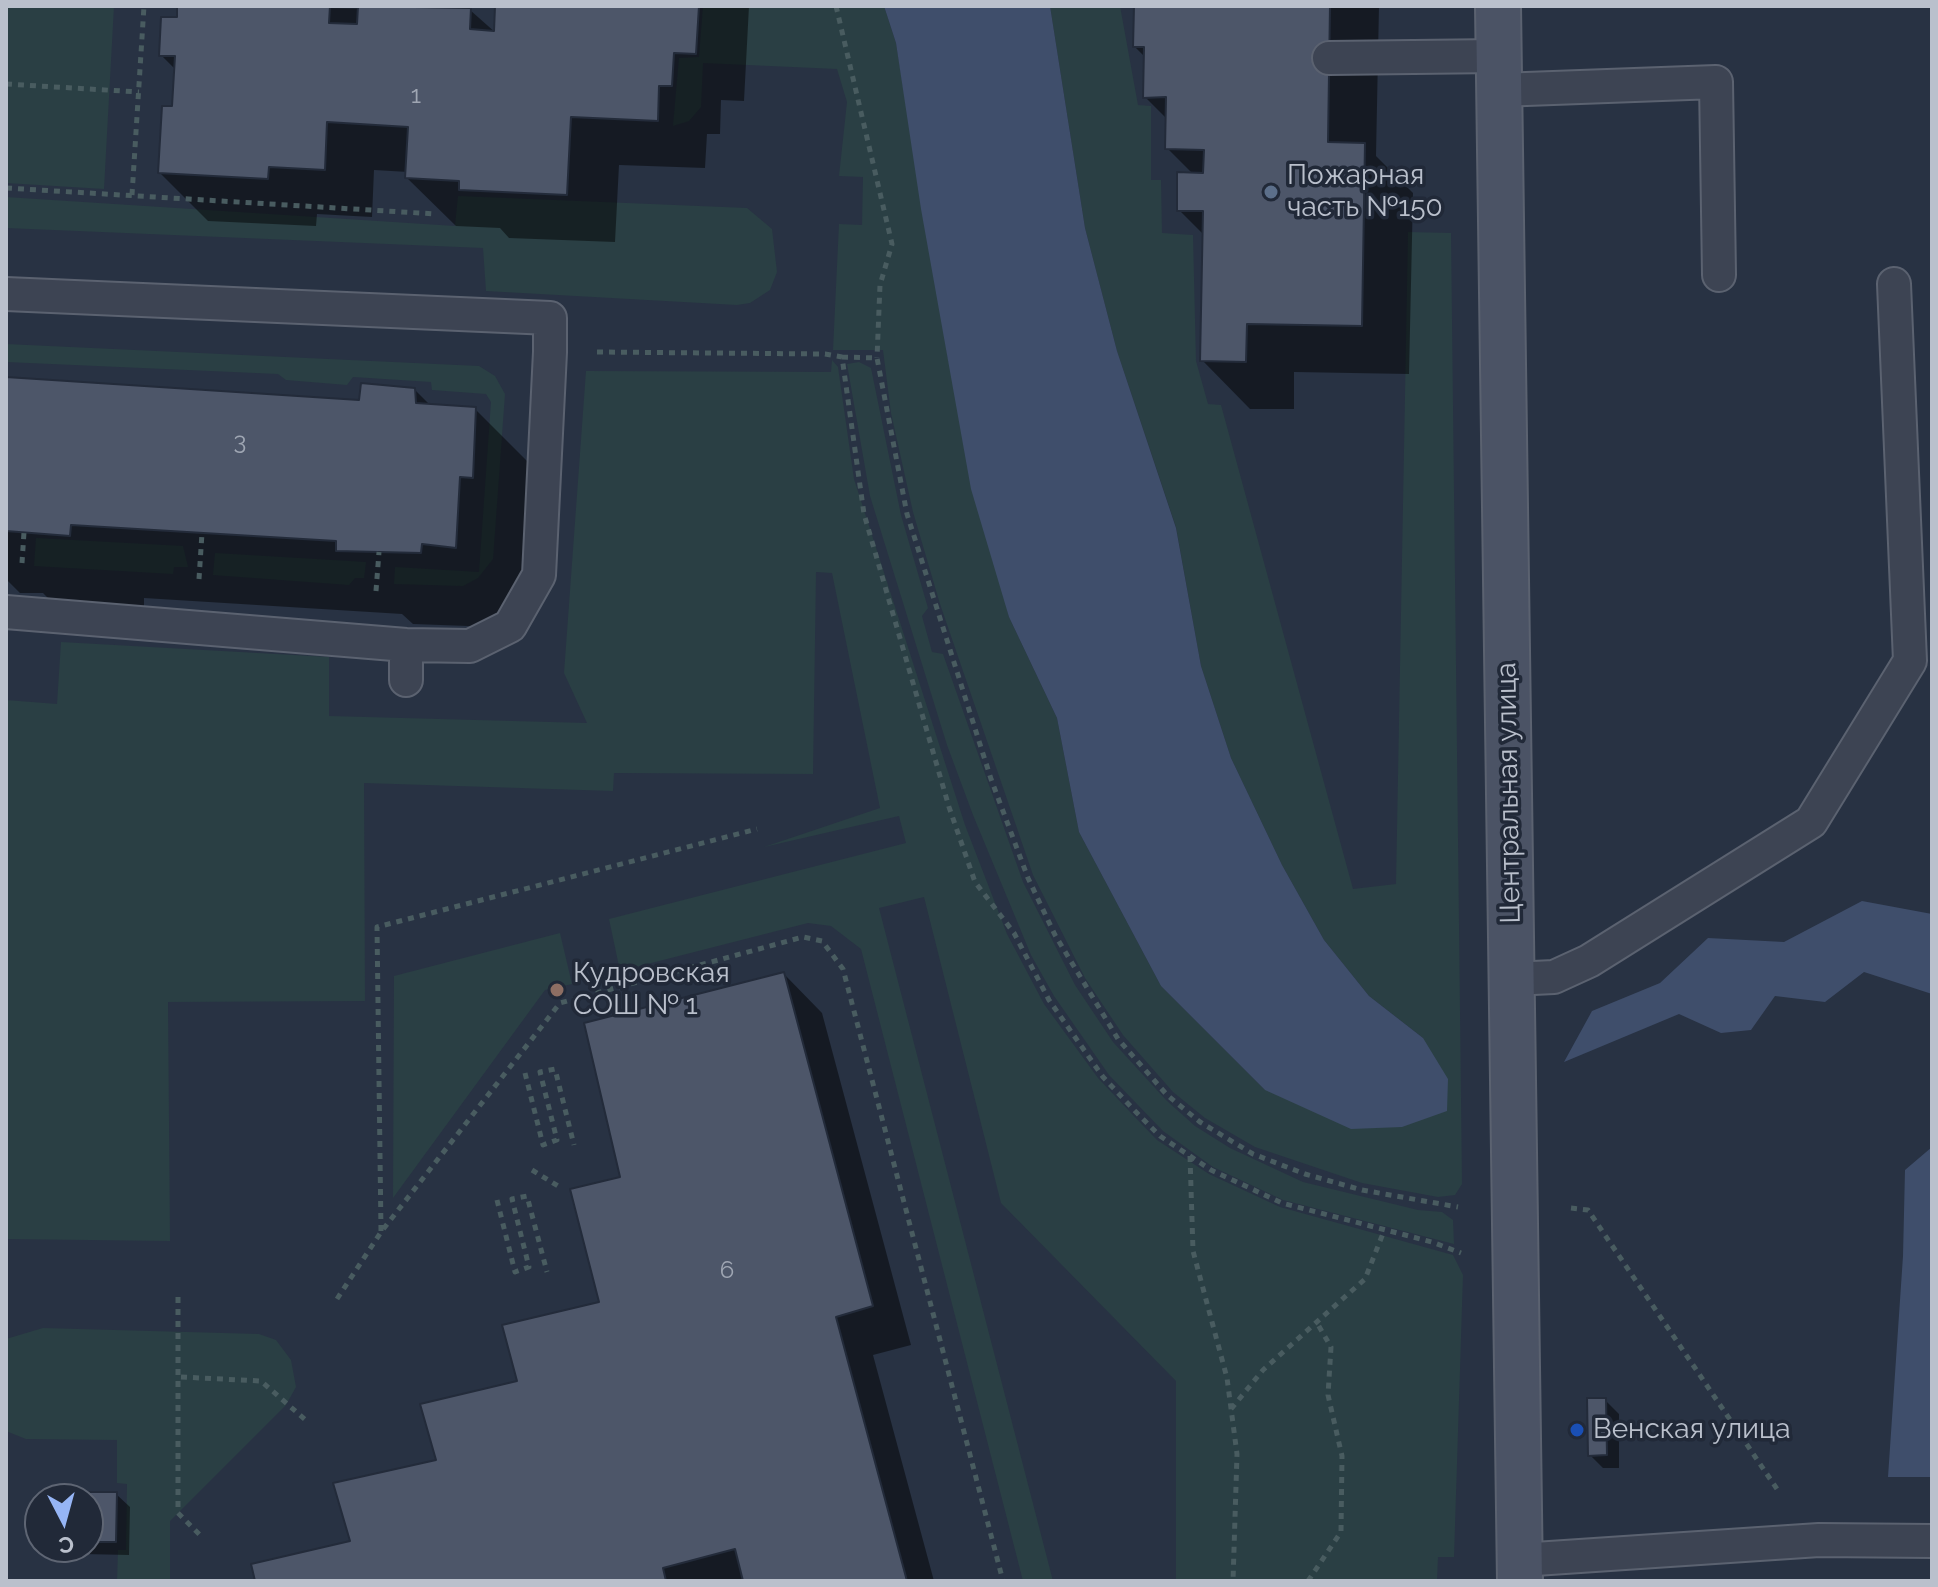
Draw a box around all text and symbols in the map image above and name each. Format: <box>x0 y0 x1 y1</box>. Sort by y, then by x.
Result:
house number: 1 <box>411 82 421 110</box>
place label: Пожарная часть №150 <box>1287 159 1443 225</box>
marker: Пожарная часть №150 <box>1262 183 1280 201</box>
house number: 3 <box>234 428 246 456</box>
street label: Центральная улица <box>1490 662 1528 924</box>
place label: Кудровская СОШ № 1 <box>573 957 730 1023</box>
marker: Кудровская СОШ № 1 <box>548 981 566 999</box>
house number: 6 <box>720 1257 734 1285</box>
place label: Венская улица <box>1593 1413 1790 1447</box>
marker: Венская улица <box>1568 1421 1586 1439</box>
north arrow <box>24 1483 104 1563</box>
text: С <box>57 1531 75 1559</box>

